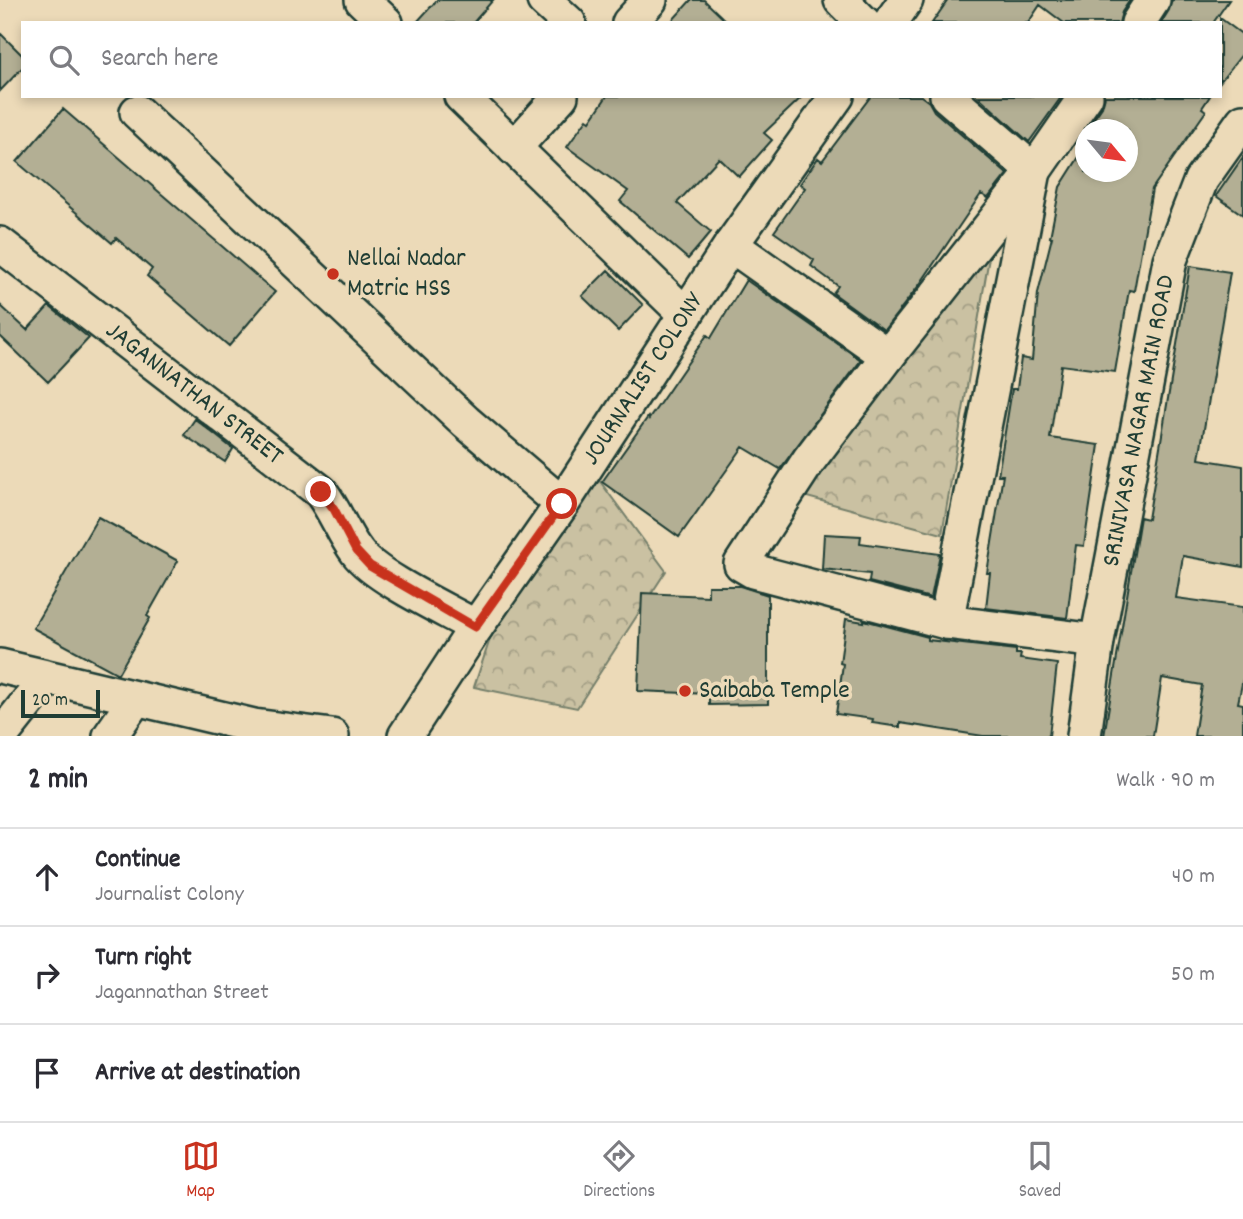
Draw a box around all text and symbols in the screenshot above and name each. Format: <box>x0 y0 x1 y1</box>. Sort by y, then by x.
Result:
search box <box>21 21 1222 98</box>
icon: search <box>45 41 83 79</box>
text: Search here <box>101 41 219 78</box>
north arrow <box>1075 119 1138 182</box>
place label: Nellai Nadar Matric HSS <box>347 241 466 308</box>
marker: Nellai Nadar Matric HSS <box>325 266 341 282</box>
street label: SRINIVASA NAGAR MAIN ROAD <box>1093 272 1185 570</box>
street label: JOURNALIST COLONY <box>573 285 714 473</box>
street label: JAGANNATHAN STREET <box>97 313 291 475</box>
route end <box>305 476 336 507</box>
route start <box>546 488 577 519</box>
place label: Saibaba Temple <box>699 673 850 710</box>
marker: Saibaba Temple <box>677 683 693 699</box>
scale bar <box>21 687 100 719</box>
text: 20 m <box>32 688 68 715</box>
text: 2 min <box>28 760 88 803</box>
text: Walk · 90 m <box>1116 765 1215 798</box>
text: Continue <box>95 842 180 879</box>
icon: ahead <box>28 858 66 896</box>
text: 40 m <box>1172 861 1215 894</box>
text: Journalist Colony <box>95 879 244 912</box>
text: Turn right <box>95 940 192 977</box>
icon: right <box>28 956 66 994</box>
text: 50 m <box>1171 959 1215 992</box>
text: Jagannathan Street <box>95 977 269 1010</box>
icon: arrive <box>28 1054 66 1092</box>
text: Arrive at destination <box>95 1055 300 1092</box>
tab: Map <box>182 1137 220 1206</box>
tab: Directions <box>583 1137 655 1206</box>
tab: Saved <box>1019 1137 1061 1206</box>

